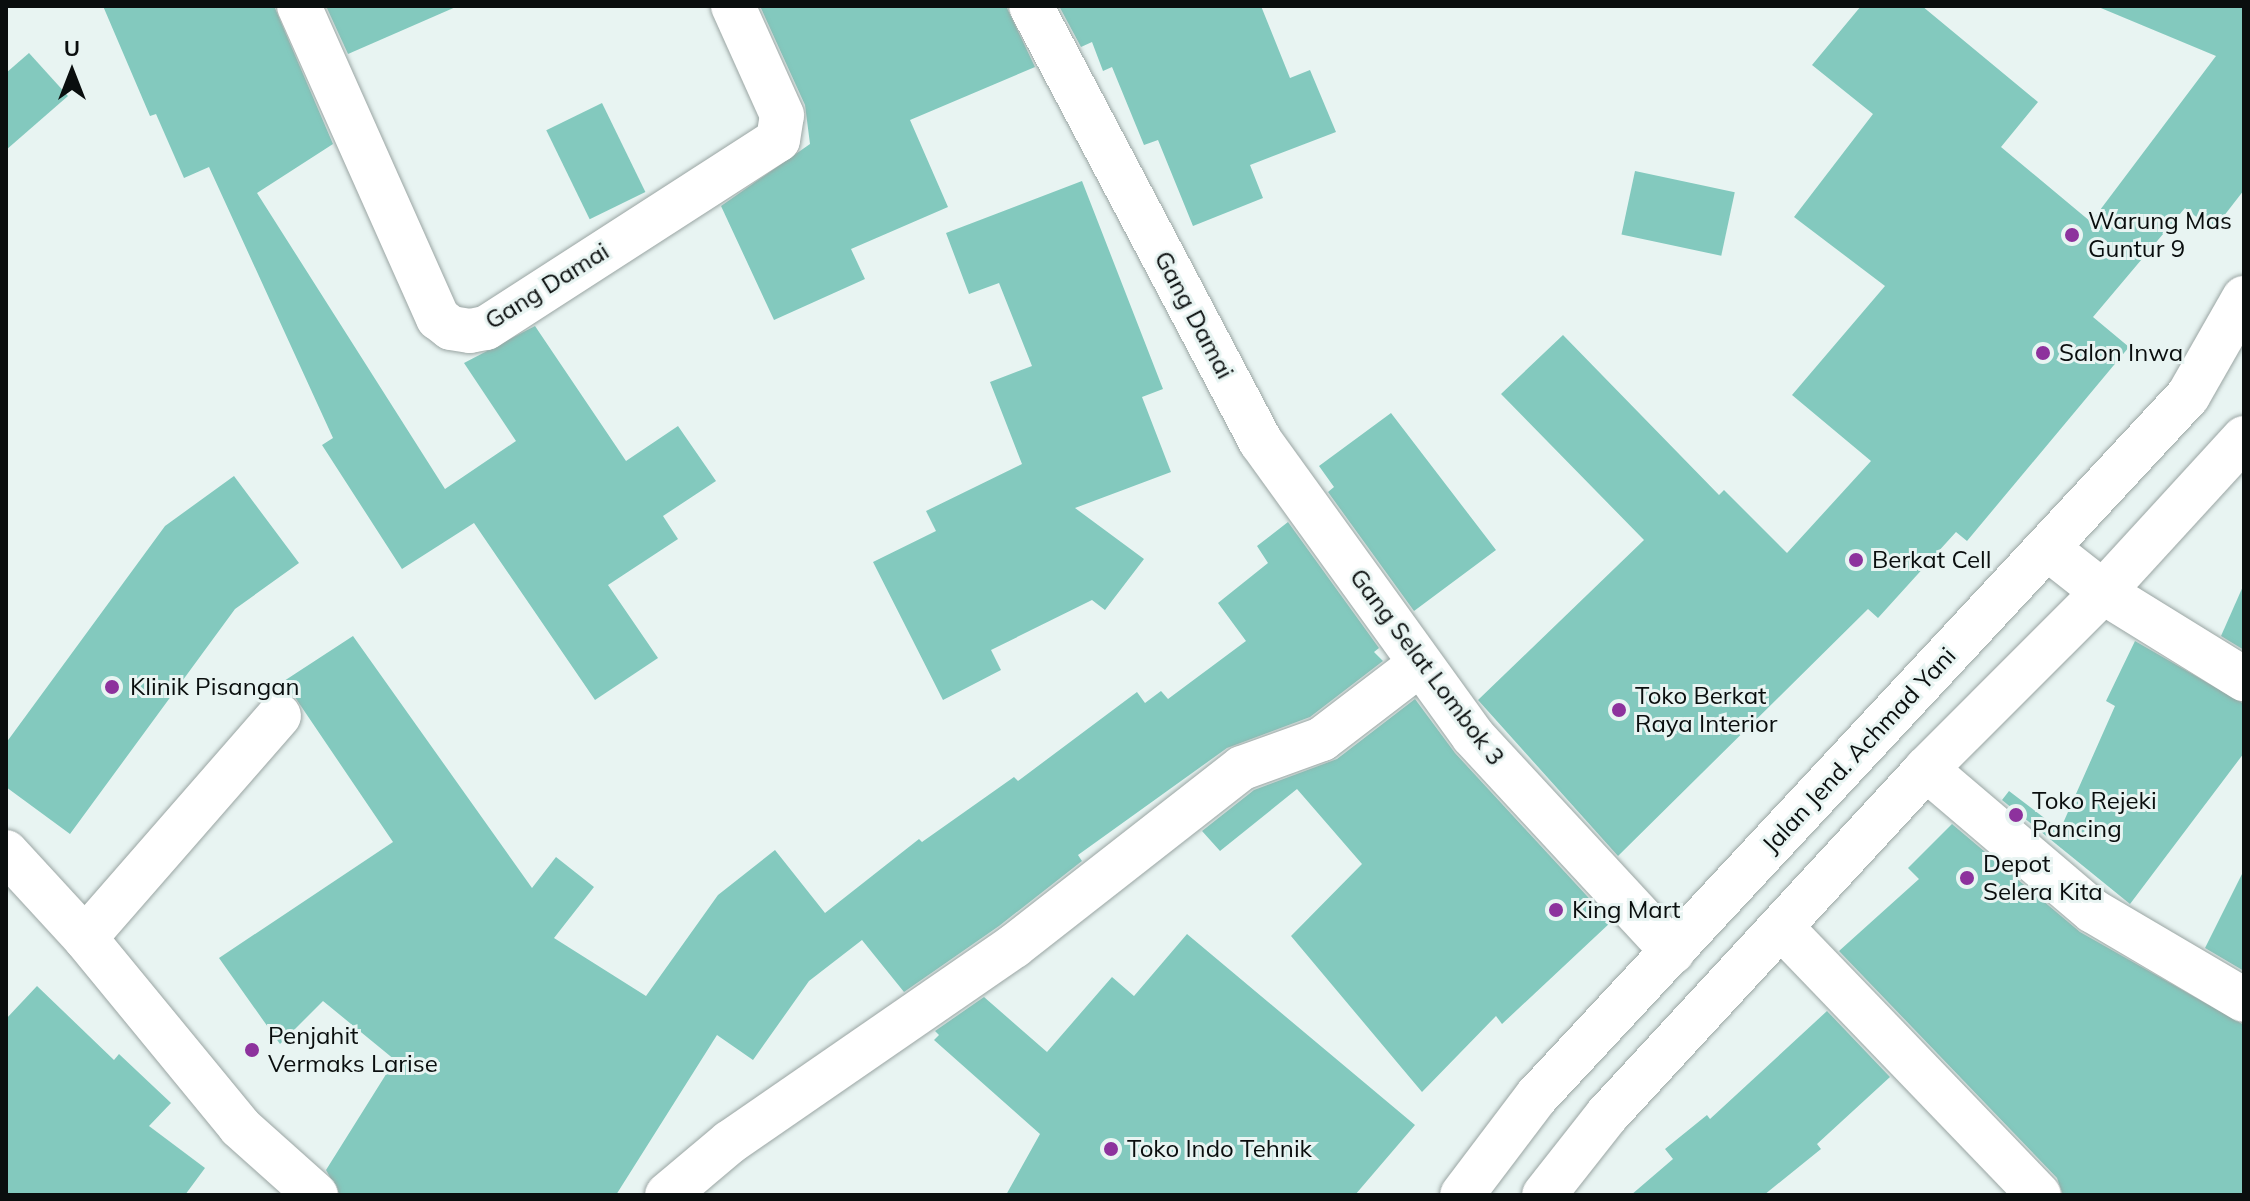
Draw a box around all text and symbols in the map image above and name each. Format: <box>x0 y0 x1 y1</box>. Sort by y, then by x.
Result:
north arrow <box>32 32 112 112</box>
text: U <box>64 34 80 62</box>
place label: Warung Mas Guntur 9 <box>2088 207 2232 263</box>
marker: Warung Mas Guntur 9 <box>2063 226 2081 244</box>
street label: Gang Damai <box>480 237 614 335</box>
street label: Gang Damai <box>1148 246 1240 384</box>
place label: Salon Inwa <box>2059 339 2183 367</box>
marker: Salon Inwa <box>2034 344 2052 362</box>
place label: Berkat Cell <box>1872 546 1991 574</box>
marker: Berkat Cell <box>1847 551 1865 569</box>
street label: Gang Selat Lombok 3 <box>1344 563 1510 771</box>
street label: Jalan Jend. Achmad Yani <box>1756 641 1962 859</box>
place label: Klinik Pisangan <box>130 673 300 701</box>
marker: Klinik Pisangan <box>101 676 123 698</box>
place label: Toko Berkat Raya Interior <box>1635 682 1777 738</box>
marker: Toko Berkat Raya Interior <box>1610 701 1628 719</box>
place label: Toko Rejeki Pancing <box>2032 787 2157 843</box>
marker: Toko Rejeki Pancing <box>2007 806 2025 824</box>
place label: Depot Selera Kita <box>1983 850 2103 906</box>
marker: Depot Selera Kita <box>1958 869 1976 887</box>
place label: King Mart <box>1572 896 1680 924</box>
marker: King Mart <box>1547 901 1565 919</box>
place label: Penjahit Vermaks Larise <box>268 1022 438 1078</box>
marker: Penjahit Vermaks Larise <box>243 1041 261 1059</box>
place label: Toko Indo Tehnik <box>1127 1135 1312 1163</box>
marker: Toko Indo Tehnik <box>1102 1140 1120 1158</box>

